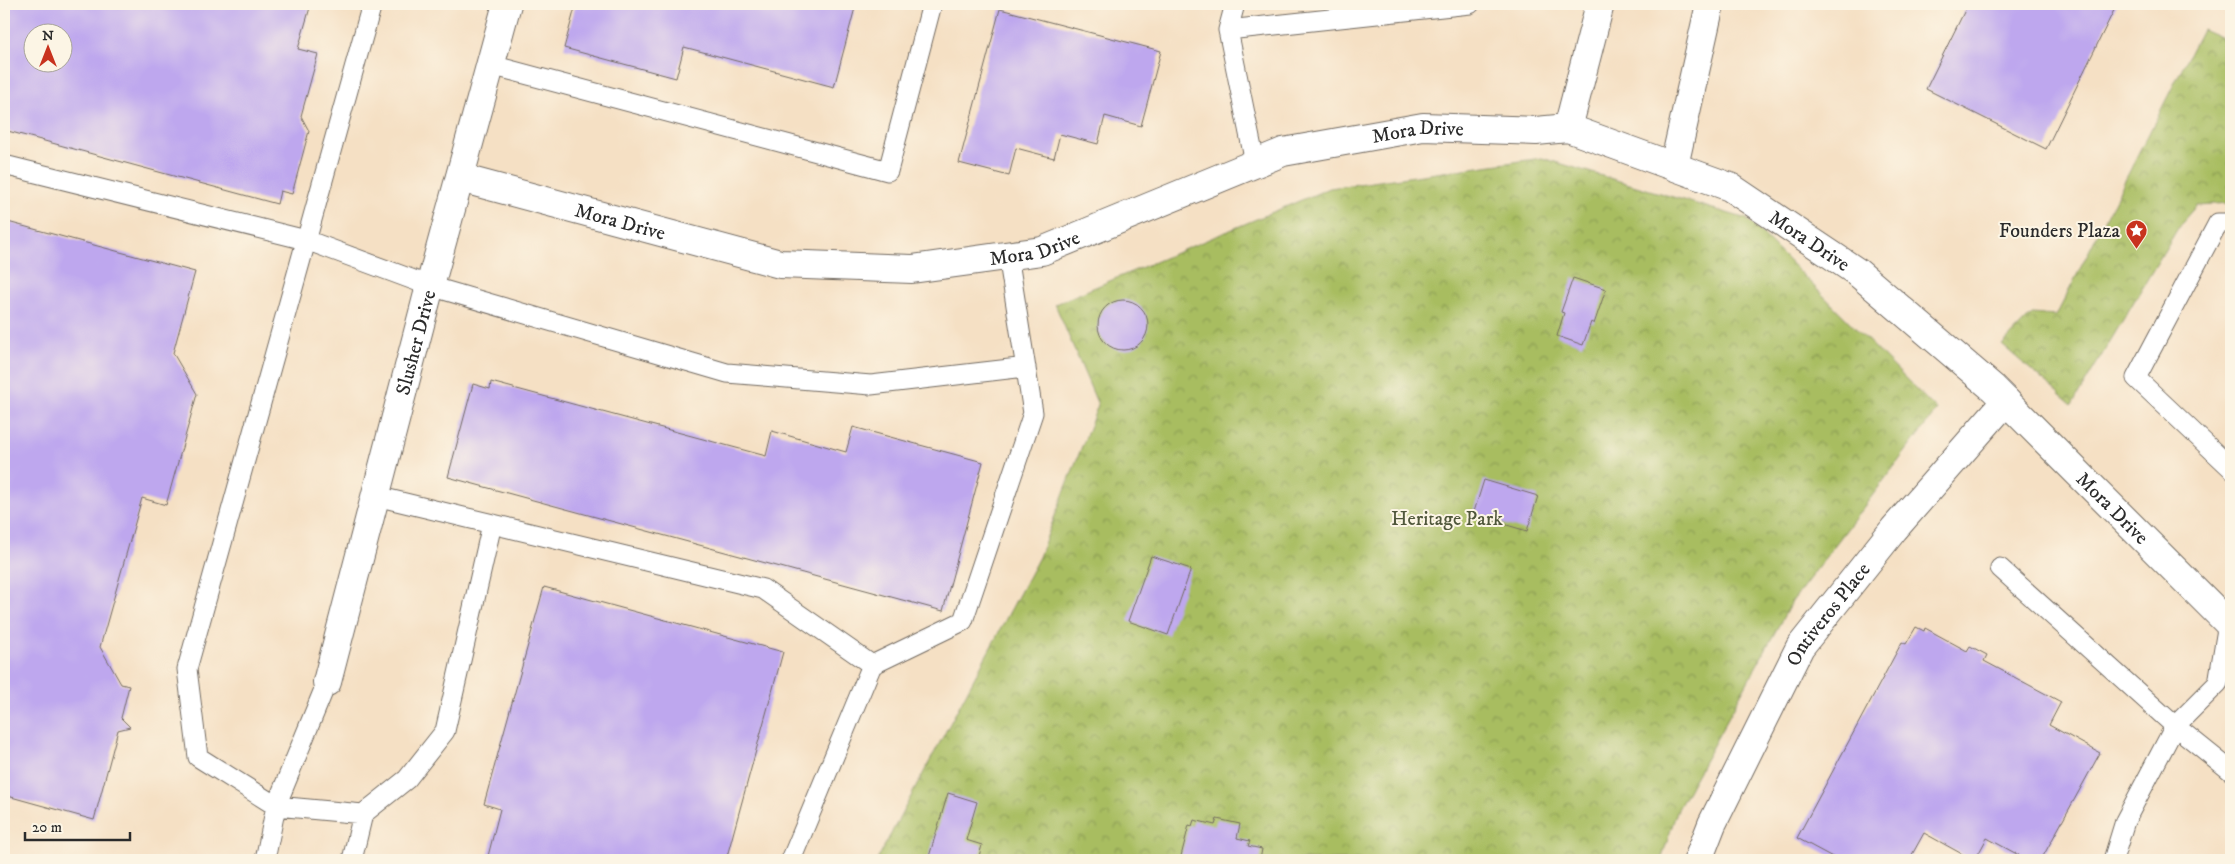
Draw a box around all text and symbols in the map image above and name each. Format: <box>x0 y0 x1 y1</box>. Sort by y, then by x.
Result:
north arrow <box>22 22 72 72</box>
text: N <box>42 27 54 45</box>
street label: Mora Drive <box>1370 116 1464 150</box>
street label: Mora Drive <box>572 198 668 247</box>
street label: Mora Drive <box>1764 206 1854 278</box>
place icon: Founders Plaza <box>2124 218 2148 249</box>
place label: Founders Plaza <box>1999 219 2121 244</box>
street label: Mora Drive <box>988 226 1084 272</box>
street label: Slusher Drive <box>391 287 442 398</box>
street label: Mora Drive <box>2070 467 2153 550</box>
park label: Heritage Park <box>1391 507 1503 532</box>
street label: Ontiveros Place <box>1782 558 1876 671</box>
scale bar <box>25 809 130 841</box>
text: 20 m <box>32 818 62 837</box>

